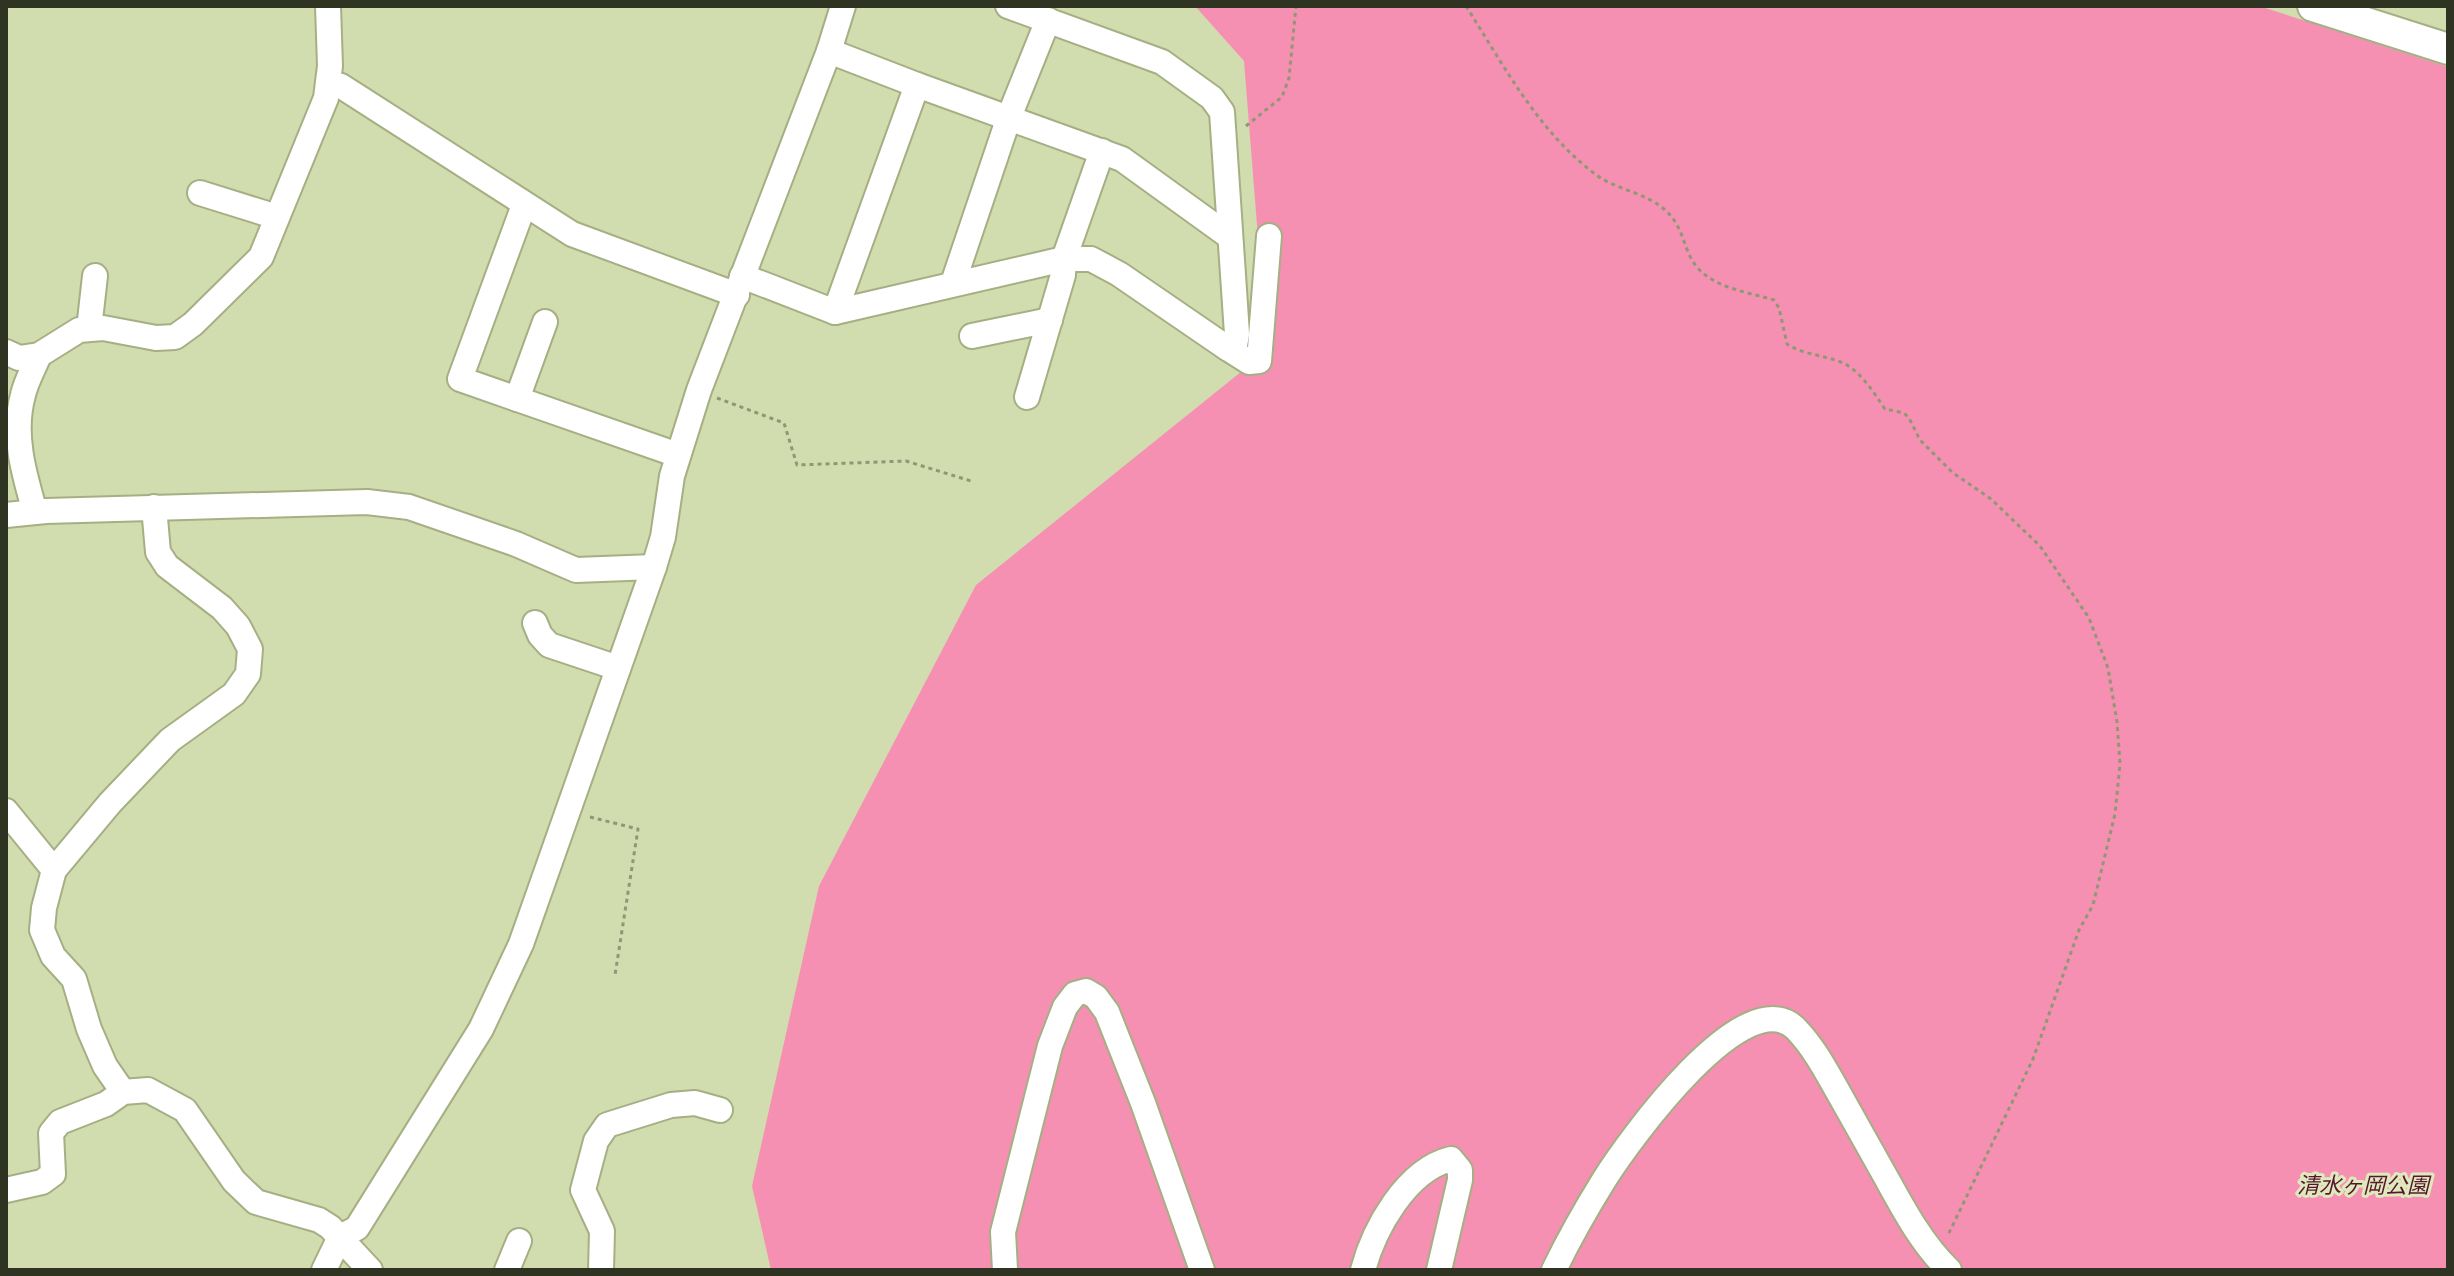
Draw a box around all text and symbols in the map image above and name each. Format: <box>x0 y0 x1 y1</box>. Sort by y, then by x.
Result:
park label: 清水ヶ岡公園 <box>2297 1169 2432 1199</box>

